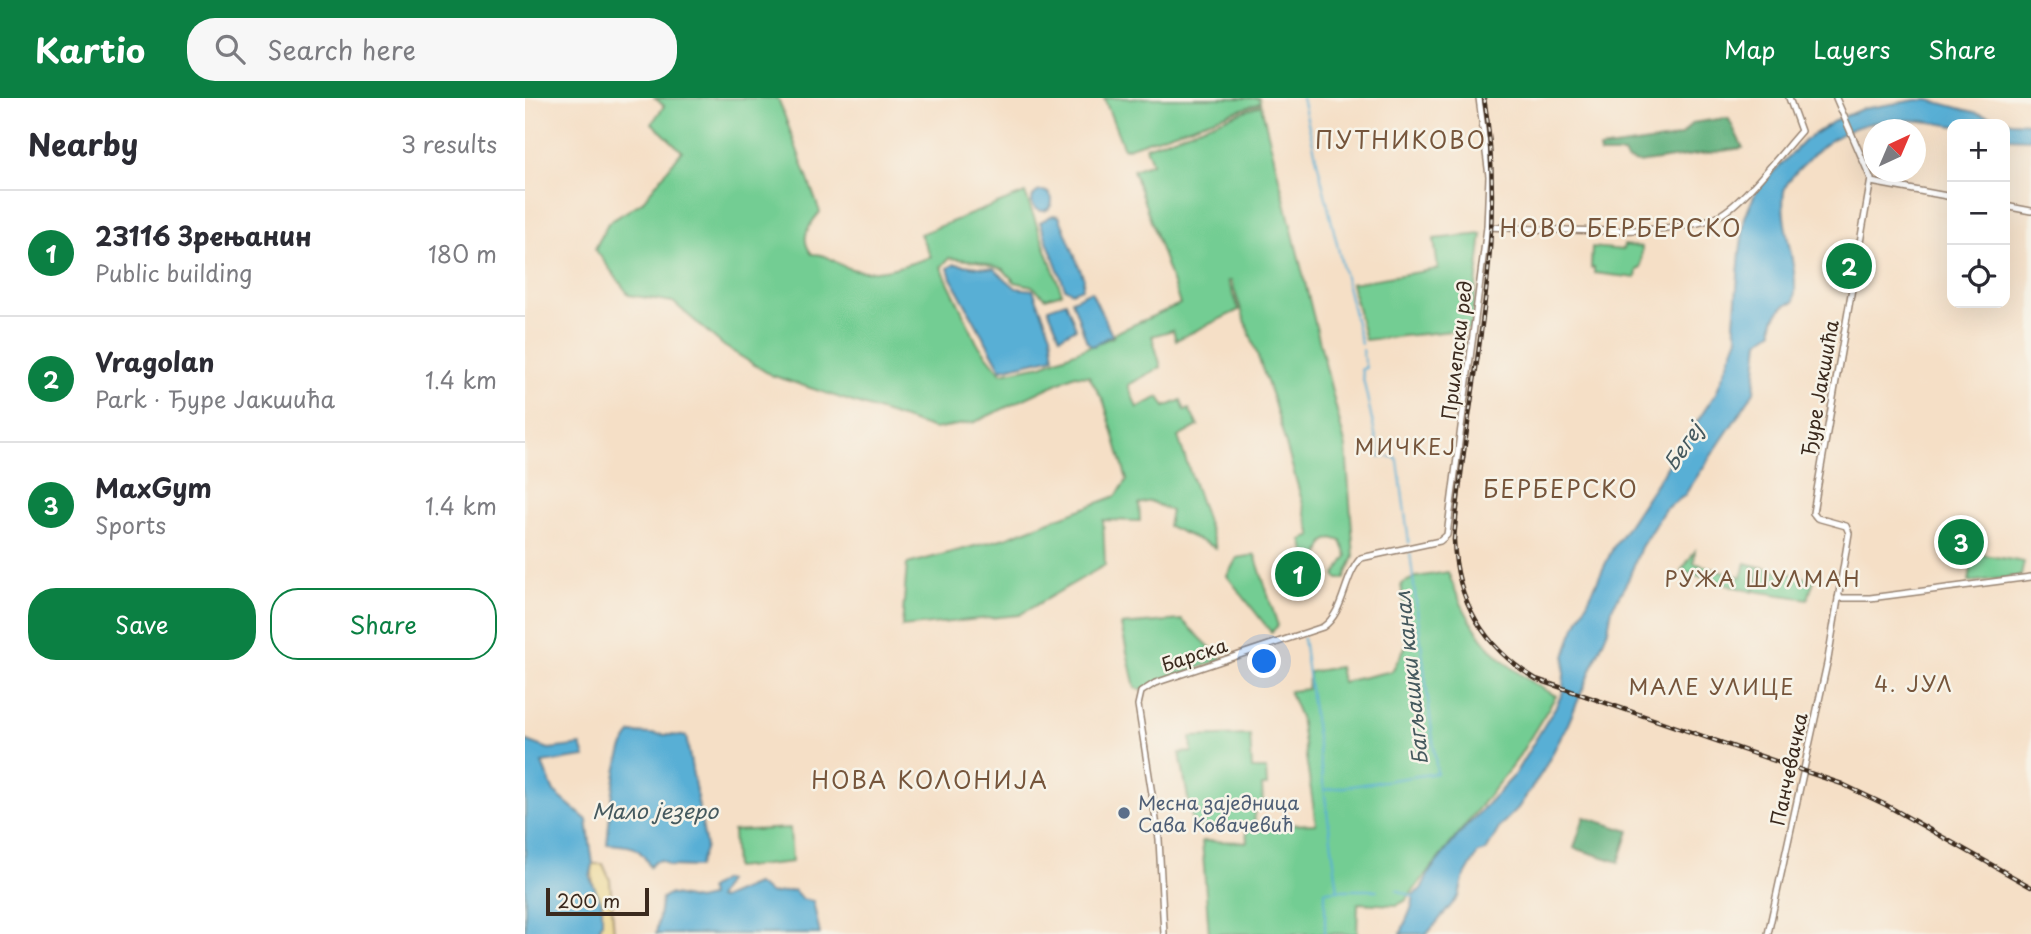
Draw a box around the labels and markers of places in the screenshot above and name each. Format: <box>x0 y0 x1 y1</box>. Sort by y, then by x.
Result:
pin: 2 <box>1826 240 1872 292</box>
pin: 3 <box>1938 516 1984 568</box>
pin: 1 <box>1275 548 1321 600</box>
place label: Месна заједница Сава Ковачевић <box>1138 788 1299 838</box>
marker: Месна заједница Сава Ковачевић <box>1116 805 1132 821</box>

